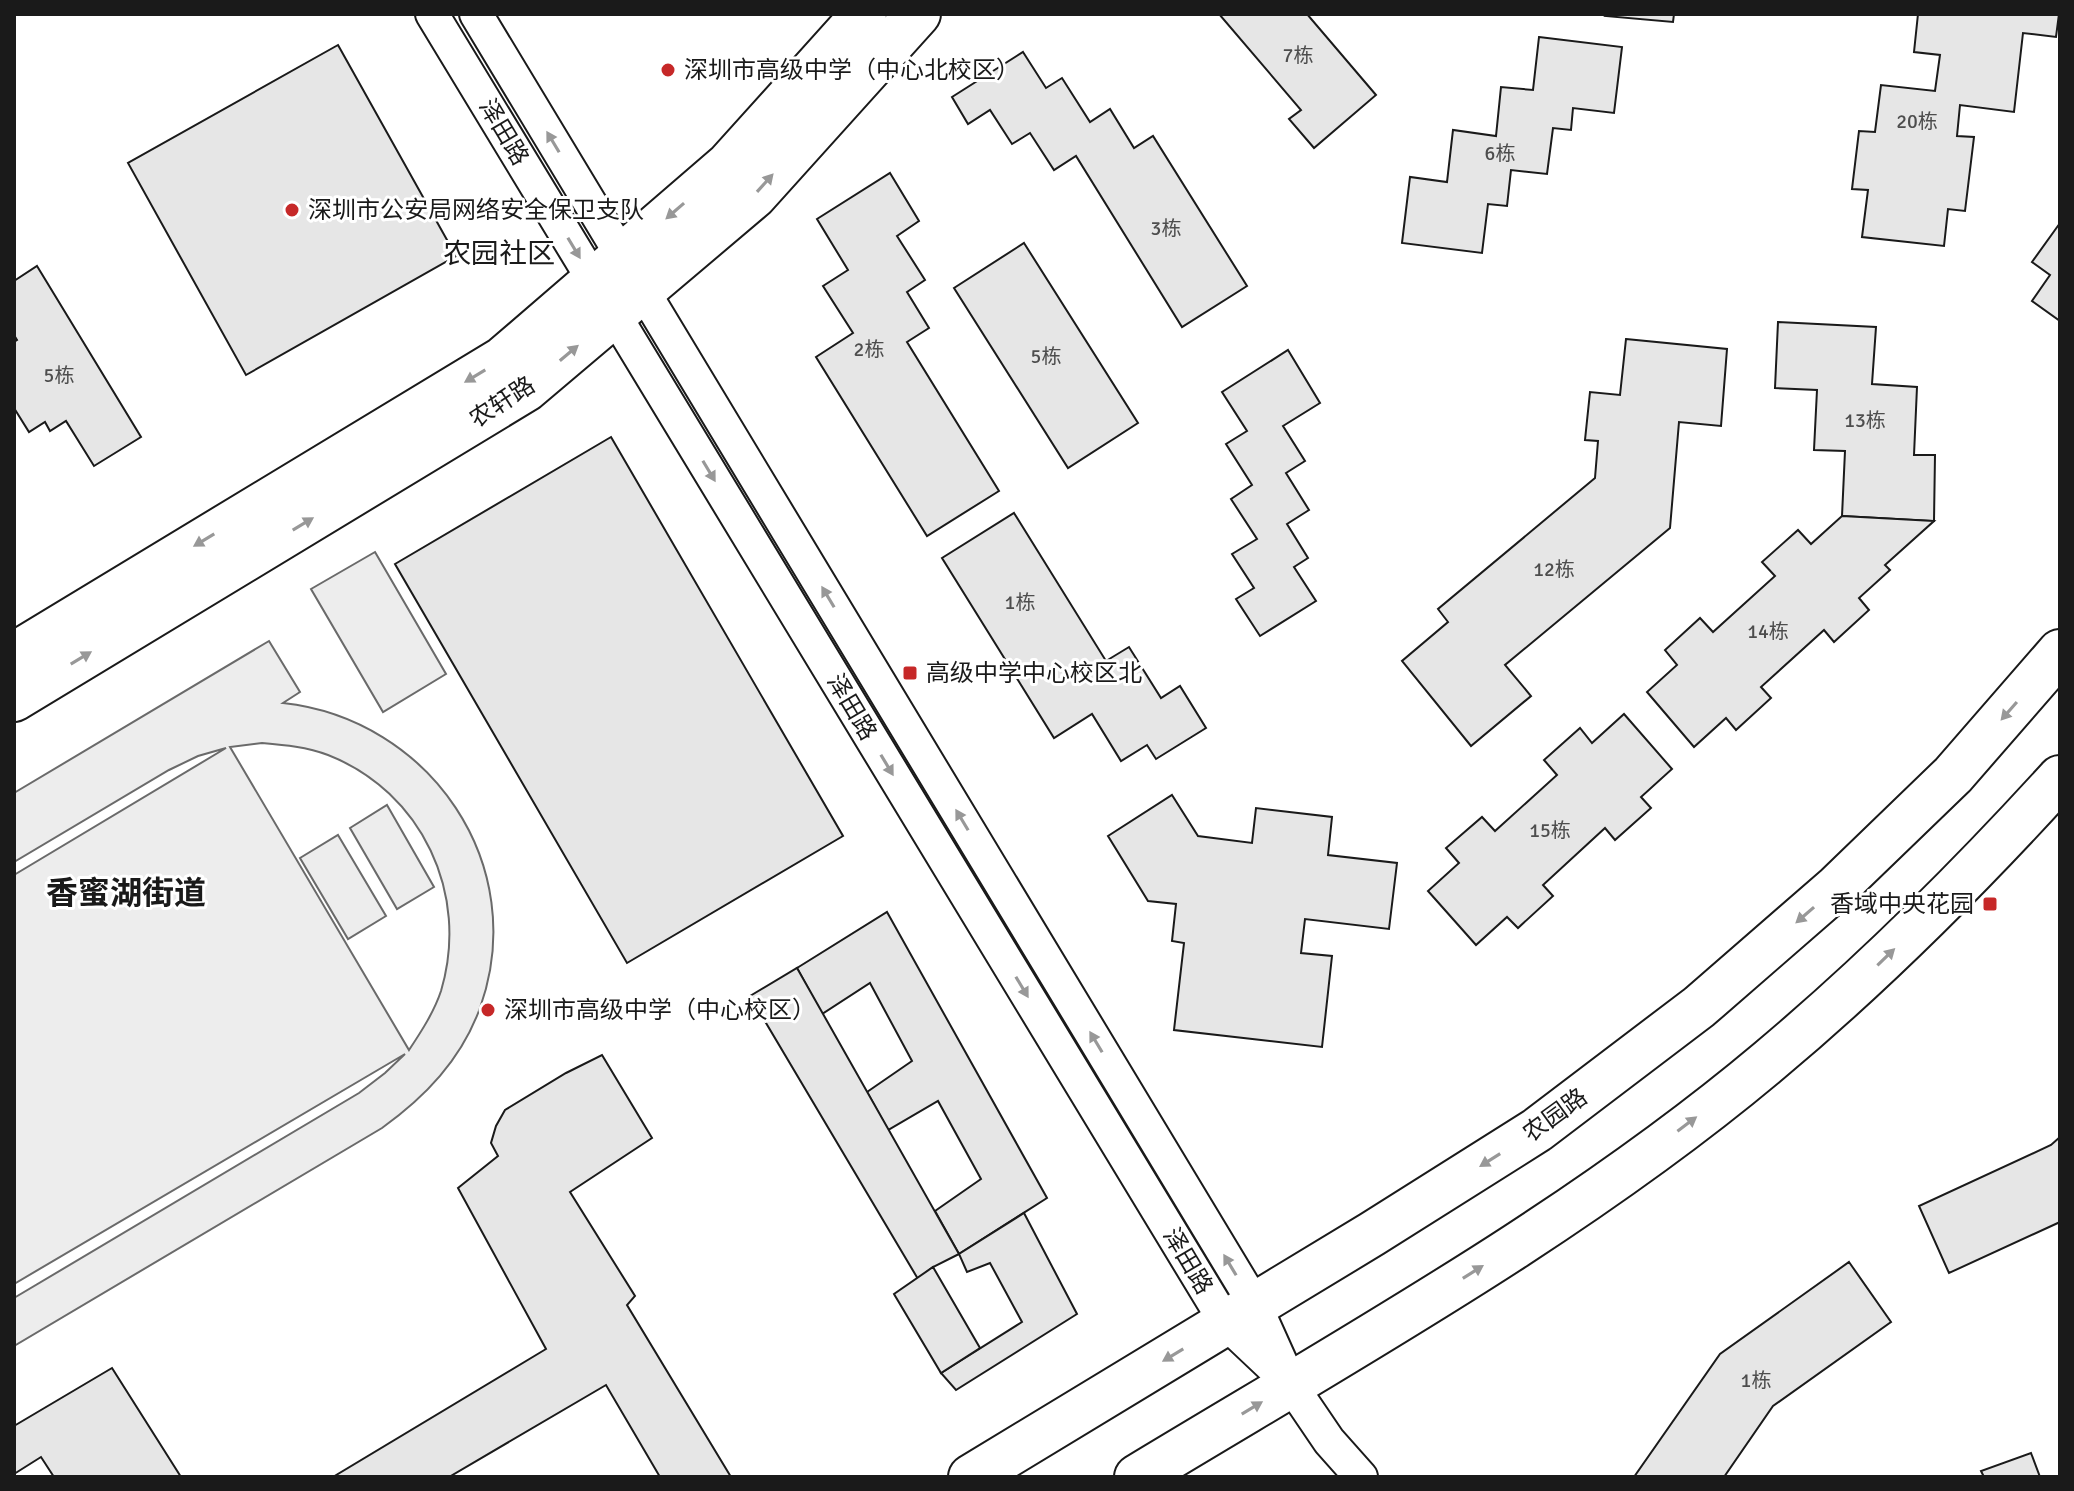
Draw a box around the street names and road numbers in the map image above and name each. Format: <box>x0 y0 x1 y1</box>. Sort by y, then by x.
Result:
street label: 泽田路 <box>473 93 535 171</box>
street label: 农轩路 <box>464 370 540 434</box>
street label: 泽田路 <box>821 668 883 746</box>
street label: 农园路 <box>1517 1082 1593 1148</box>
street label: 泽田路 <box>1157 1222 1219 1300</box>

